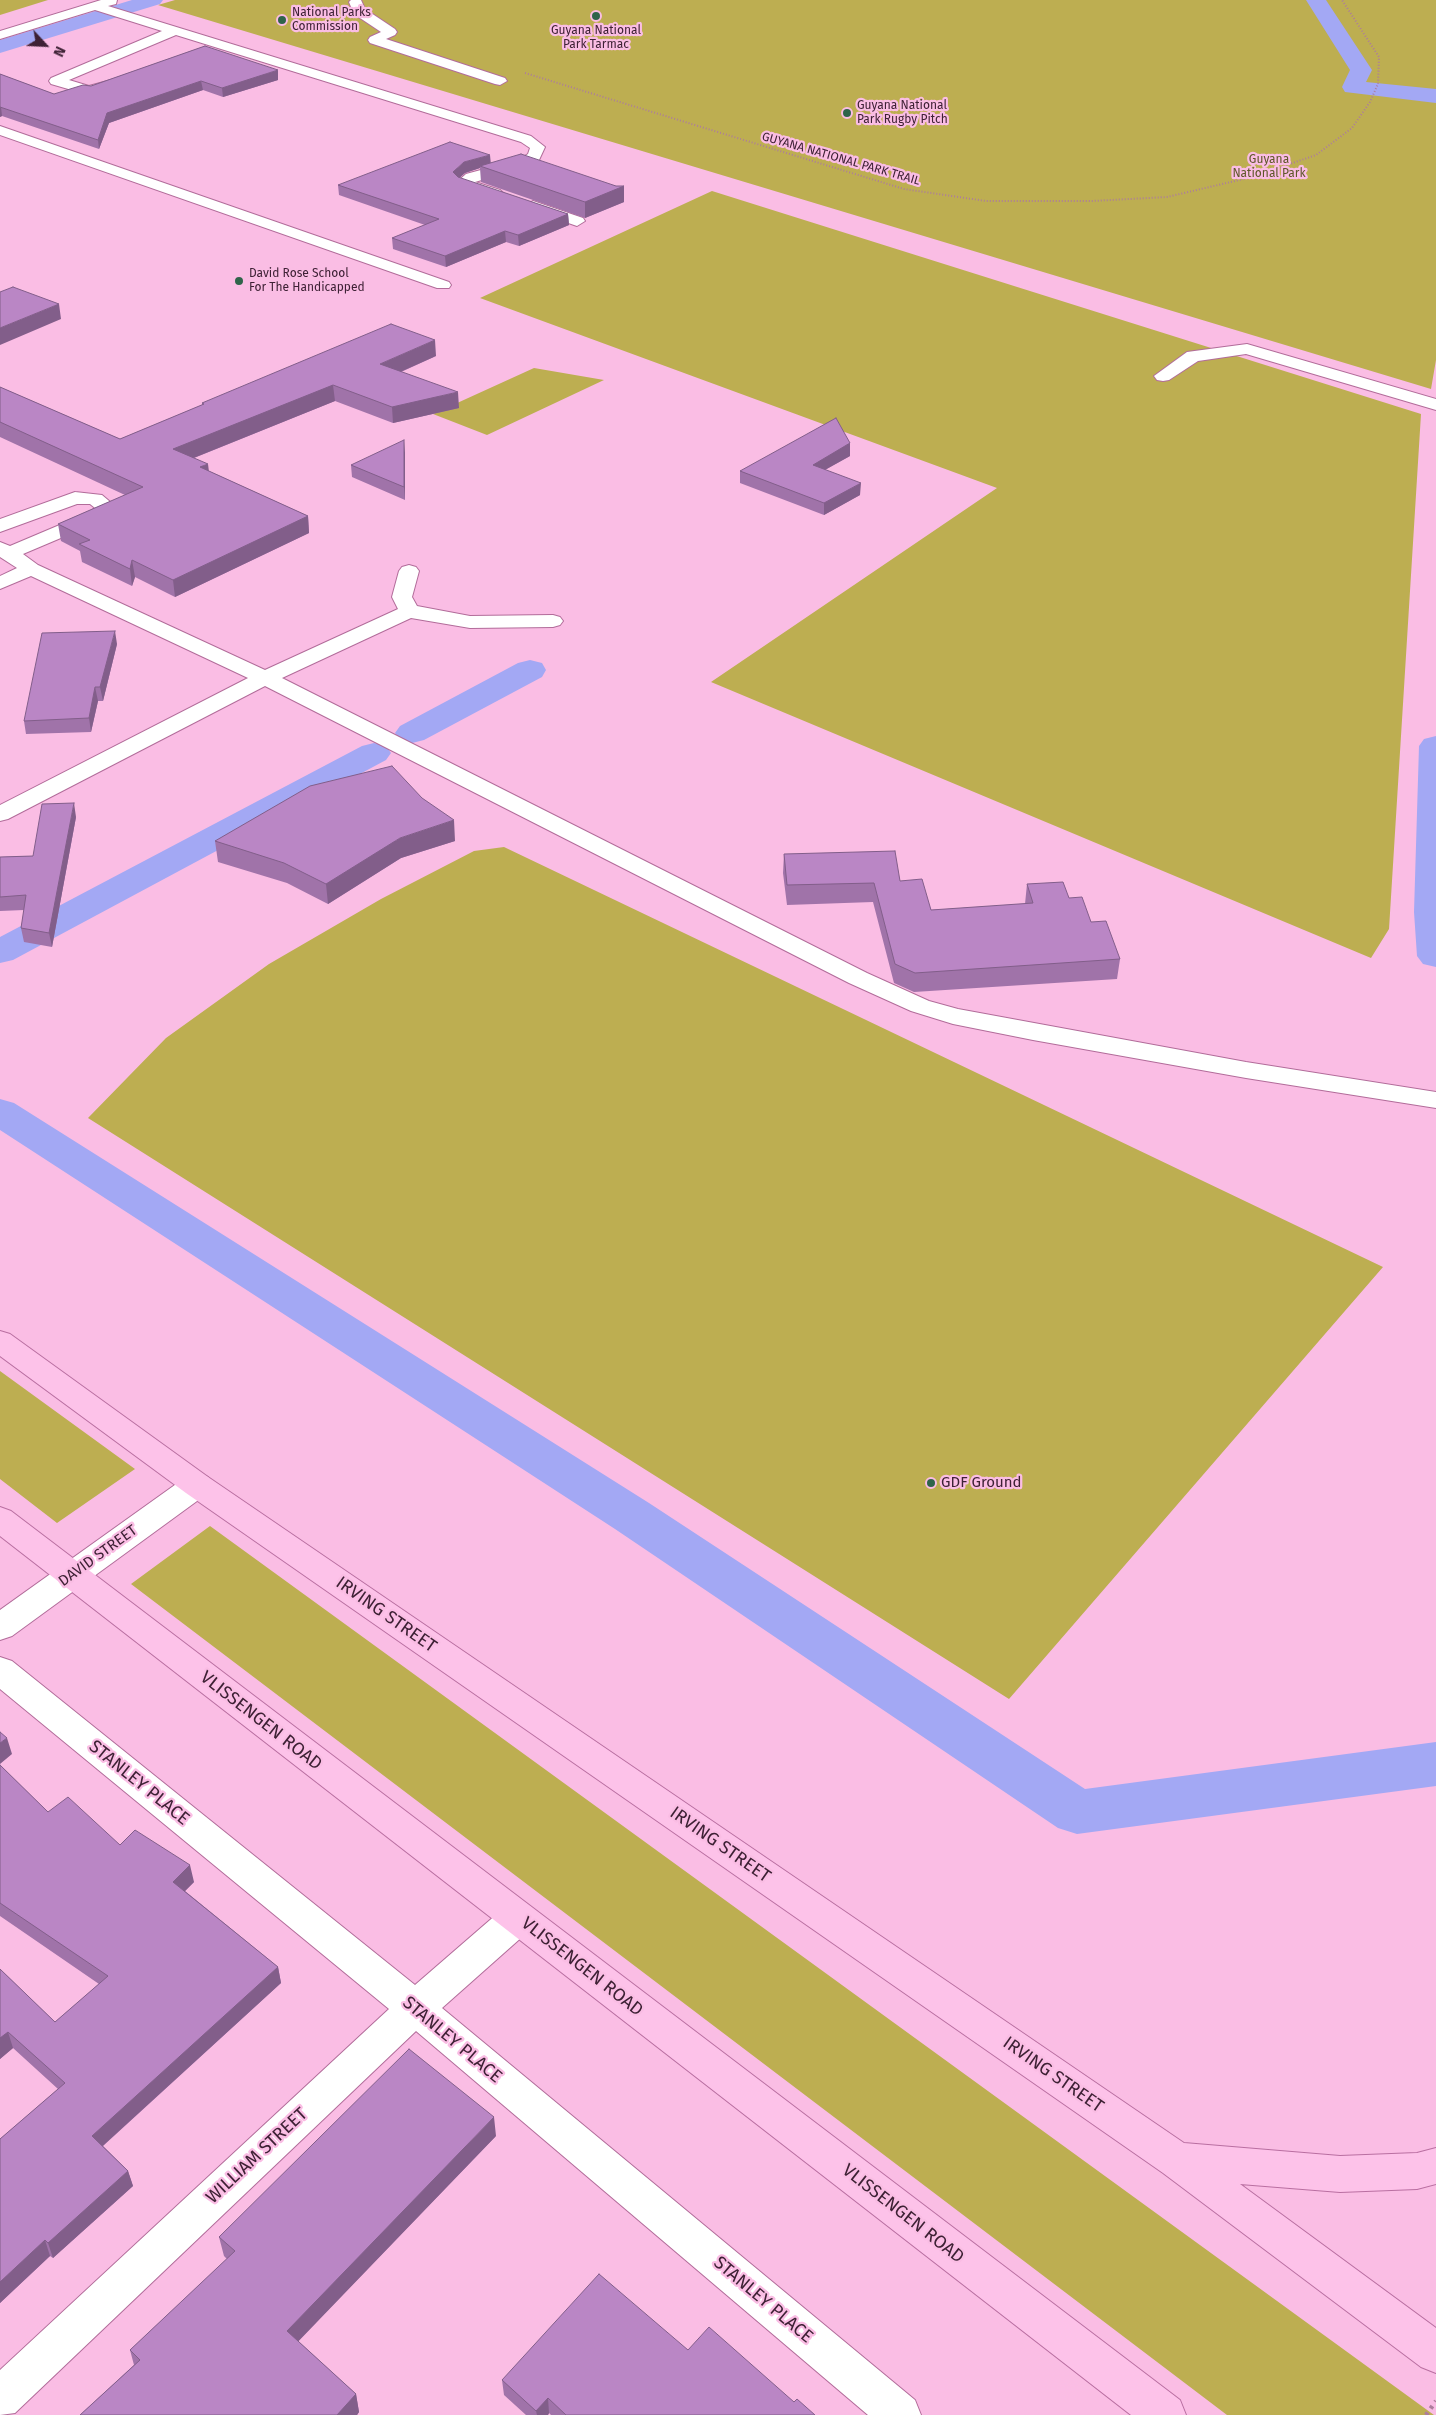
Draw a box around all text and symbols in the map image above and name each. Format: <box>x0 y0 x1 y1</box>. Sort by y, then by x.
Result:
place label: National Parks Commission <box>292 6 371 34</box>
marker: Guyana National Park Tarmac <box>590 10 602 22</box>
marker: National Parks Commission <box>276 14 288 26</box>
north arrow <box>20 20 70 70</box>
place label: Guyana National Park Tarmac <box>551 24 641 52</box>
text: N <box>49 44 69 59</box>
place label: Guyana National Park Rugby Pitch <box>857 99 948 127</box>
marker: Guyana National Park Rugby Pitch <box>841 107 853 119</box>
street label: GUYANA NATIONAL PARK TRAIL <box>760 129 922 189</box>
park label: Guyana National Park <box>1232 153 1306 181</box>
place label: David Rose School For The Handicapped <box>249 267 365 295</box>
marker: David Rose School For The Handicapped <box>233 275 245 287</box>
place label: GDF Ground <box>941 1474 1022 1492</box>
marker: GDF Ground <box>925 1477 937 1489</box>
street label: DAVID STREET <box>55 1521 141 1591</box>
street label: IRVING STREET <box>331 1572 441 1658</box>
street label: VLISSENGEN ROAD <box>196 1667 326 1775</box>
street label: STANLEY PLACE <box>84 1736 194 1830</box>
street label: IRVING STREET <box>665 1802 775 1888</box>
street label: VLISSENGEN ROAD <box>517 1913 647 2021</box>
street label: STANLEY PLACE <box>398 1992 506 2088</box>
street label: IRVING STREET <box>998 2032 1108 2118</box>
street label: WILLIAM STREET <box>202 2104 312 2208</box>
street label: VLISSENGEN ROAD <box>838 2160 968 2268</box>
street label: STANLEY PLACE <box>709 2252 817 2348</box>

